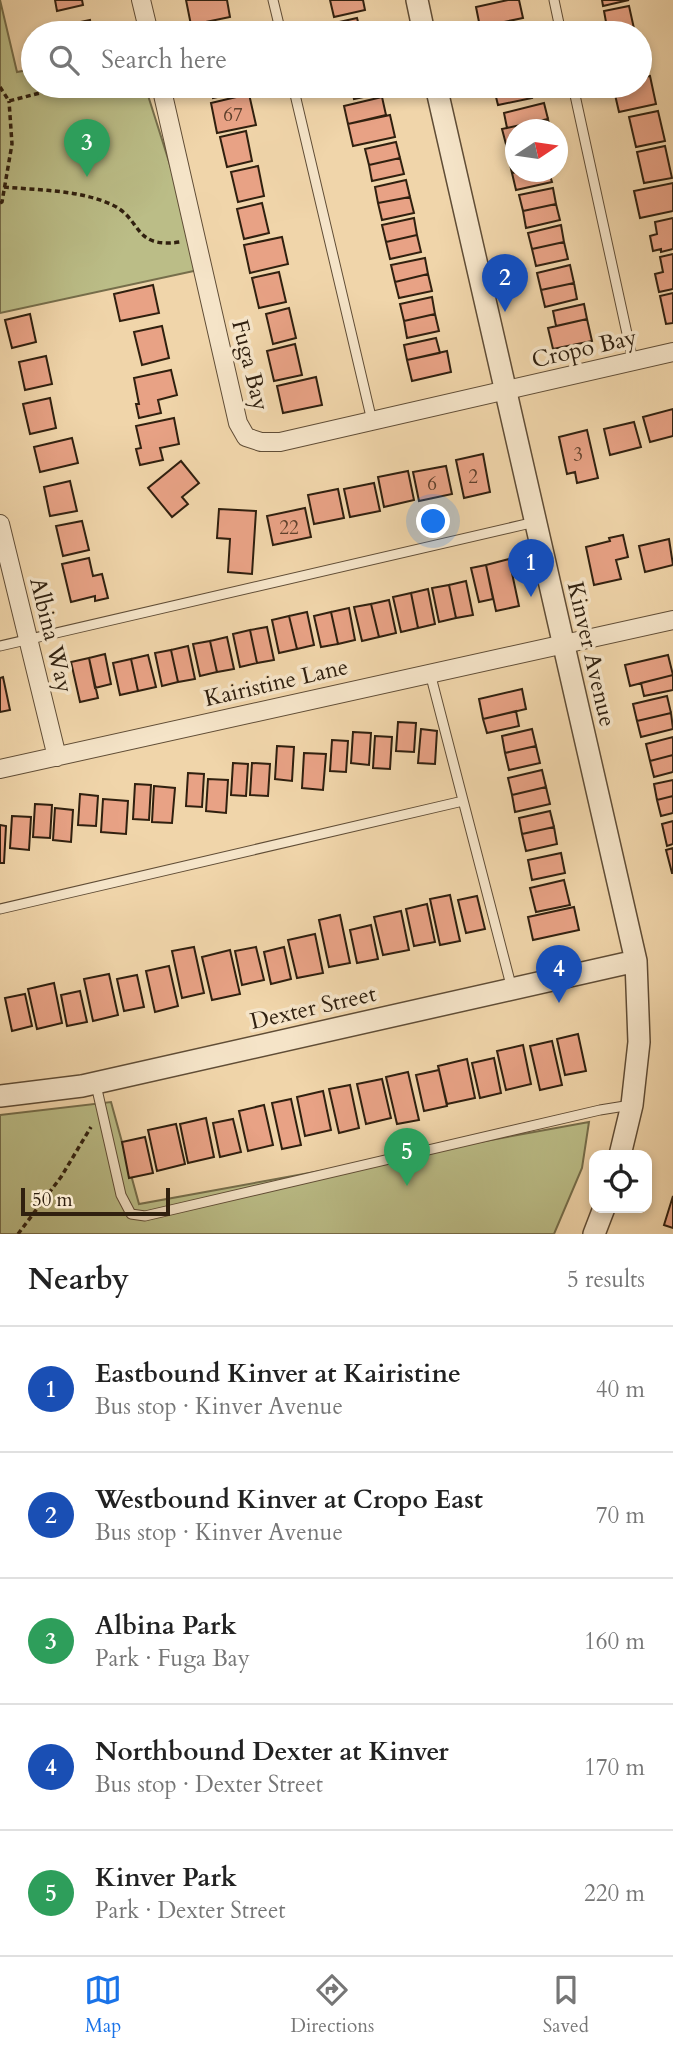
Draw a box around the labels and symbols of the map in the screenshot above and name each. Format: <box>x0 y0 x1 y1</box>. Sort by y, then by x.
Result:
house number: 67 <box>223 102 243 128</box>
pin: 3 <box>64 119 110 177</box>
north arrow <box>505 119 568 182</box>
pin: 2 <box>482 254 528 312</box>
street label: Fuga Bay <box>224 317 277 414</box>
street label: Cropo Bay <box>529 321 640 376</box>
house number: 3 <box>573 442 583 468</box>
house number: 2 <box>468 464 478 490</box>
house number: 6 <box>427 471 437 497</box>
your location <box>416 504 450 538</box>
house number: 22 <box>279 515 299 541</box>
pin: 1 <box>508 539 554 597</box>
street label: Albina Way <box>22 574 81 696</box>
street label: Kinver Avenue <box>560 579 623 730</box>
street label: Kairistine Lane <box>201 651 351 714</box>
pin: 4 <box>536 945 582 1003</box>
street label: Dexter Street <box>247 978 379 1037</box>
pin: 5 <box>384 1128 430 1186</box>
scale bar <box>21 1185 170 1217</box>

